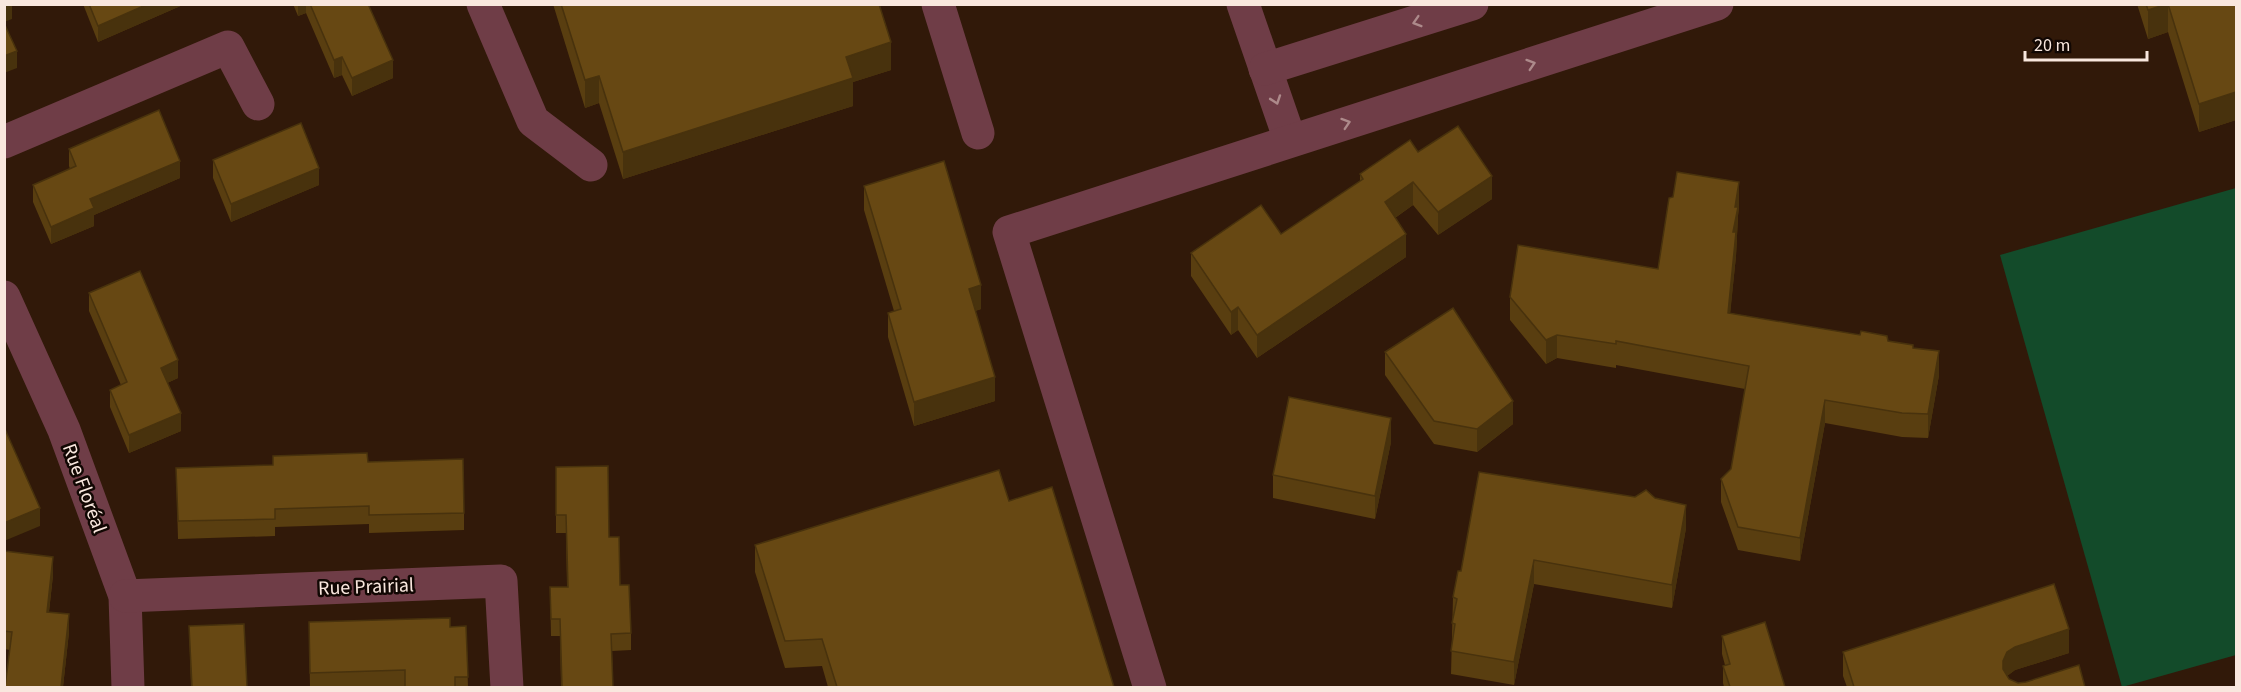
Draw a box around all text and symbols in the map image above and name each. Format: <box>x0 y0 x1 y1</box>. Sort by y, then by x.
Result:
one-way arrow <box>1412 15 1423 27</box>
scale bar <box>2025 24 2146 62</box>
text: 20 m <box>2034 33 2070 58</box>
one-way arrow <box>1525 58 1536 71</box>
one-way arrow <box>1268 94 1281 105</box>
one-way arrow <box>1340 118 1351 130</box>
street label: Rue Floréal <box>55 440 113 537</box>
street label: Rue Prairial <box>318 571 415 603</box>

